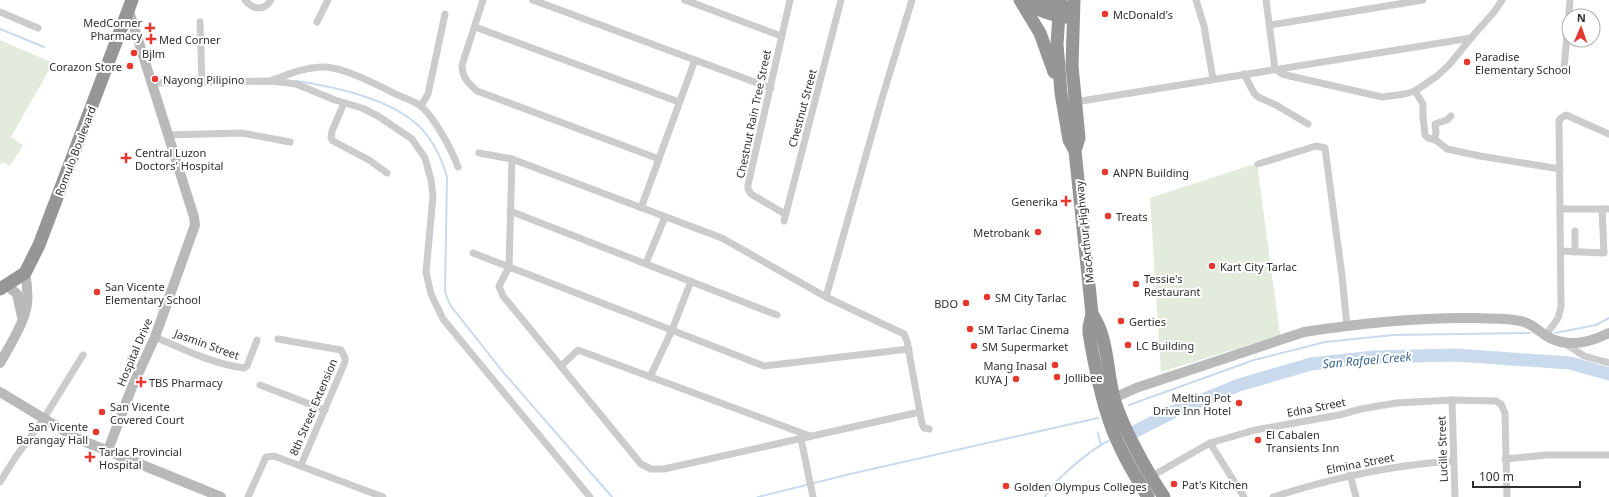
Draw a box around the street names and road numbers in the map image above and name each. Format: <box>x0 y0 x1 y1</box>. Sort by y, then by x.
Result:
street label: Chestnut Rain Tree Street <box>732 48 774 180</box>
street label: Chestnut Street <box>784 67 820 149</box>
street label: Romulo Boulevard <box>51 104 99 198</box>
street label: MacArthur Highway <box>1071 180 1097 284</box>
street label: Hospital Drive <box>113 316 155 388</box>
street label: Jasmin Street <box>172 325 242 363</box>
street label: 8th Street Extension <box>286 356 340 458</box>
street label: Edna Street <box>1285 394 1347 420</box>
street label: Lucille Street <box>1433 416 1451 482</box>
street label: Elmina Street <box>1325 449 1395 477</box>

